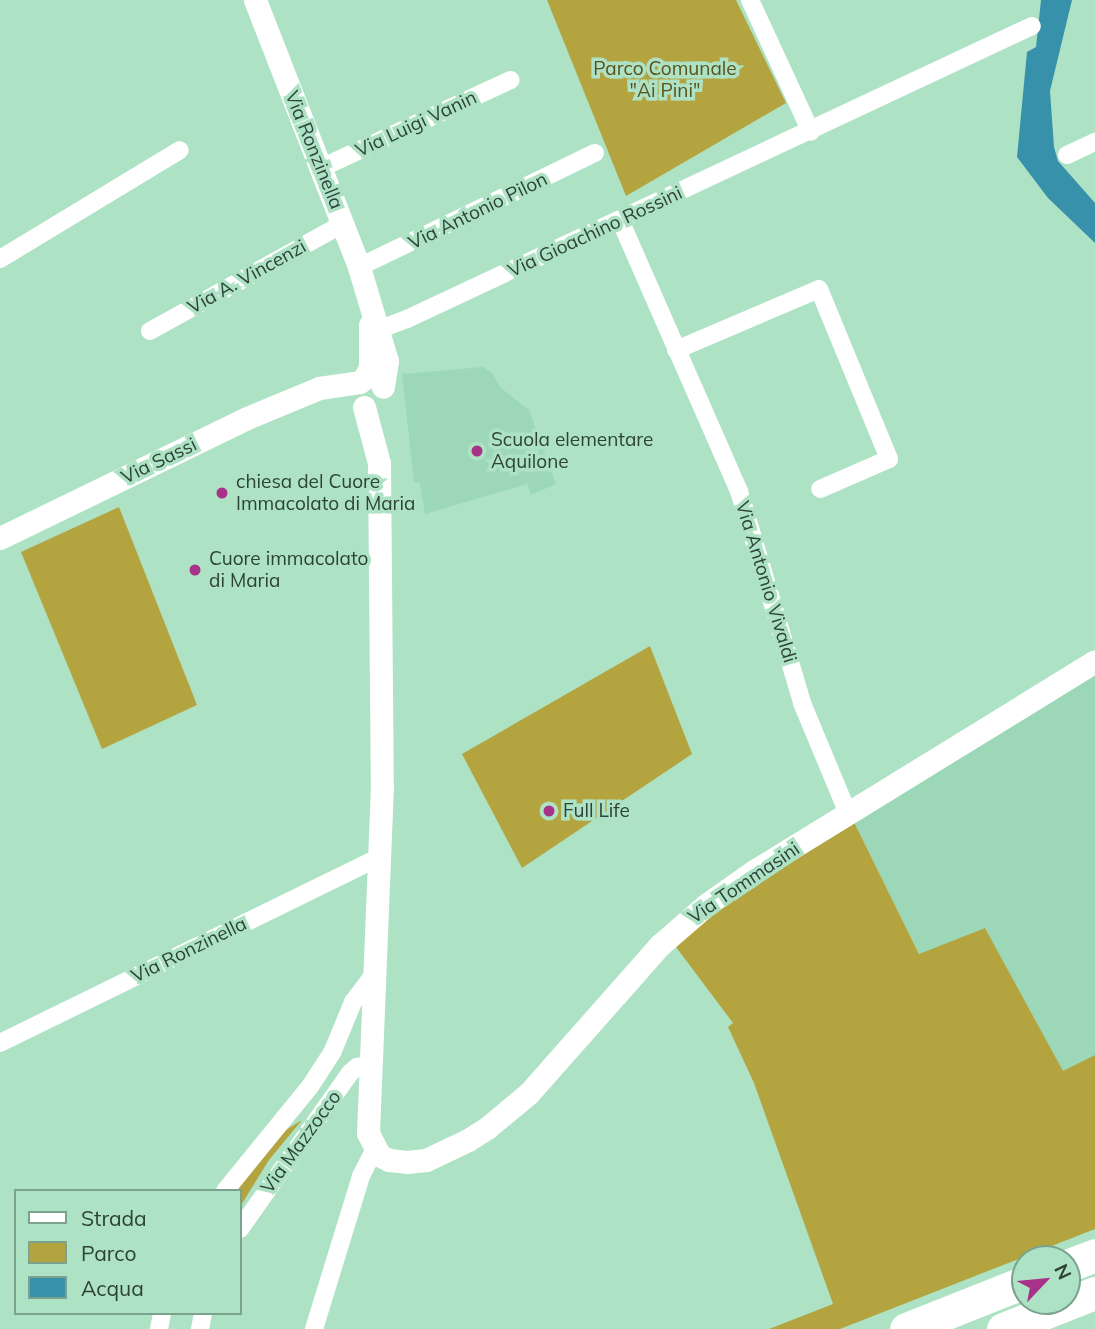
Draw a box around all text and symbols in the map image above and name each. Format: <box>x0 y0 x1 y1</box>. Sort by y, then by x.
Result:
park label: Parco Comunale "Ai Pini" <box>593 58 737 102</box>
street label: Via Luigi Vanin <box>352 86 480 162</box>
street label: Via Ronzinella <box>280 88 348 212</box>
street label: Via Antonio Pilon <box>405 168 551 254</box>
street label: Via Gioachino Rossini <box>504 182 686 282</box>
street label: Via A. Vincenzi <box>184 235 310 319</box>
place label: Scuola elementare Aquilone <box>491 429 653 473</box>
street label: Via Sassi <box>118 433 200 489</box>
marker: Scuola elementare Aquilone <box>469 443 485 459</box>
place label: chiesa del Cuore Immacolato di Maria <box>236 471 415 515</box>
marker: chiesa del Cuore Immacolato di Maria <box>214 485 230 501</box>
street label: Via Antonio Vivaldi <box>731 499 801 665</box>
place label: Cuore immacolato di Maria <box>209 548 368 592</box>
marker: Cuore immacolato di Maria <box>187 562 203 578</box>
place label: Full Life <box>563 800 630 822</box>
marker: Full Life <box>541 803 557 819</box>
street label: Via Tommasini <box>684 837 804 929</box>
street label: Via Ronzinella <box>128 912 250 988</box>
street label: Via Mazzocco <box>256 1086 346 1198</box>
legend <box>14 1189 242 1315</box>
text: Strada <box>81 1205 147 1231</box>
text: Parco <box>81 1240 136 1266</box>
north arrow <box>1011 1245 1081 1315</box>
text: N <box>1049 1260 1077 1283</box>
text: Acqua <box>81 1275 144 1301</box>

